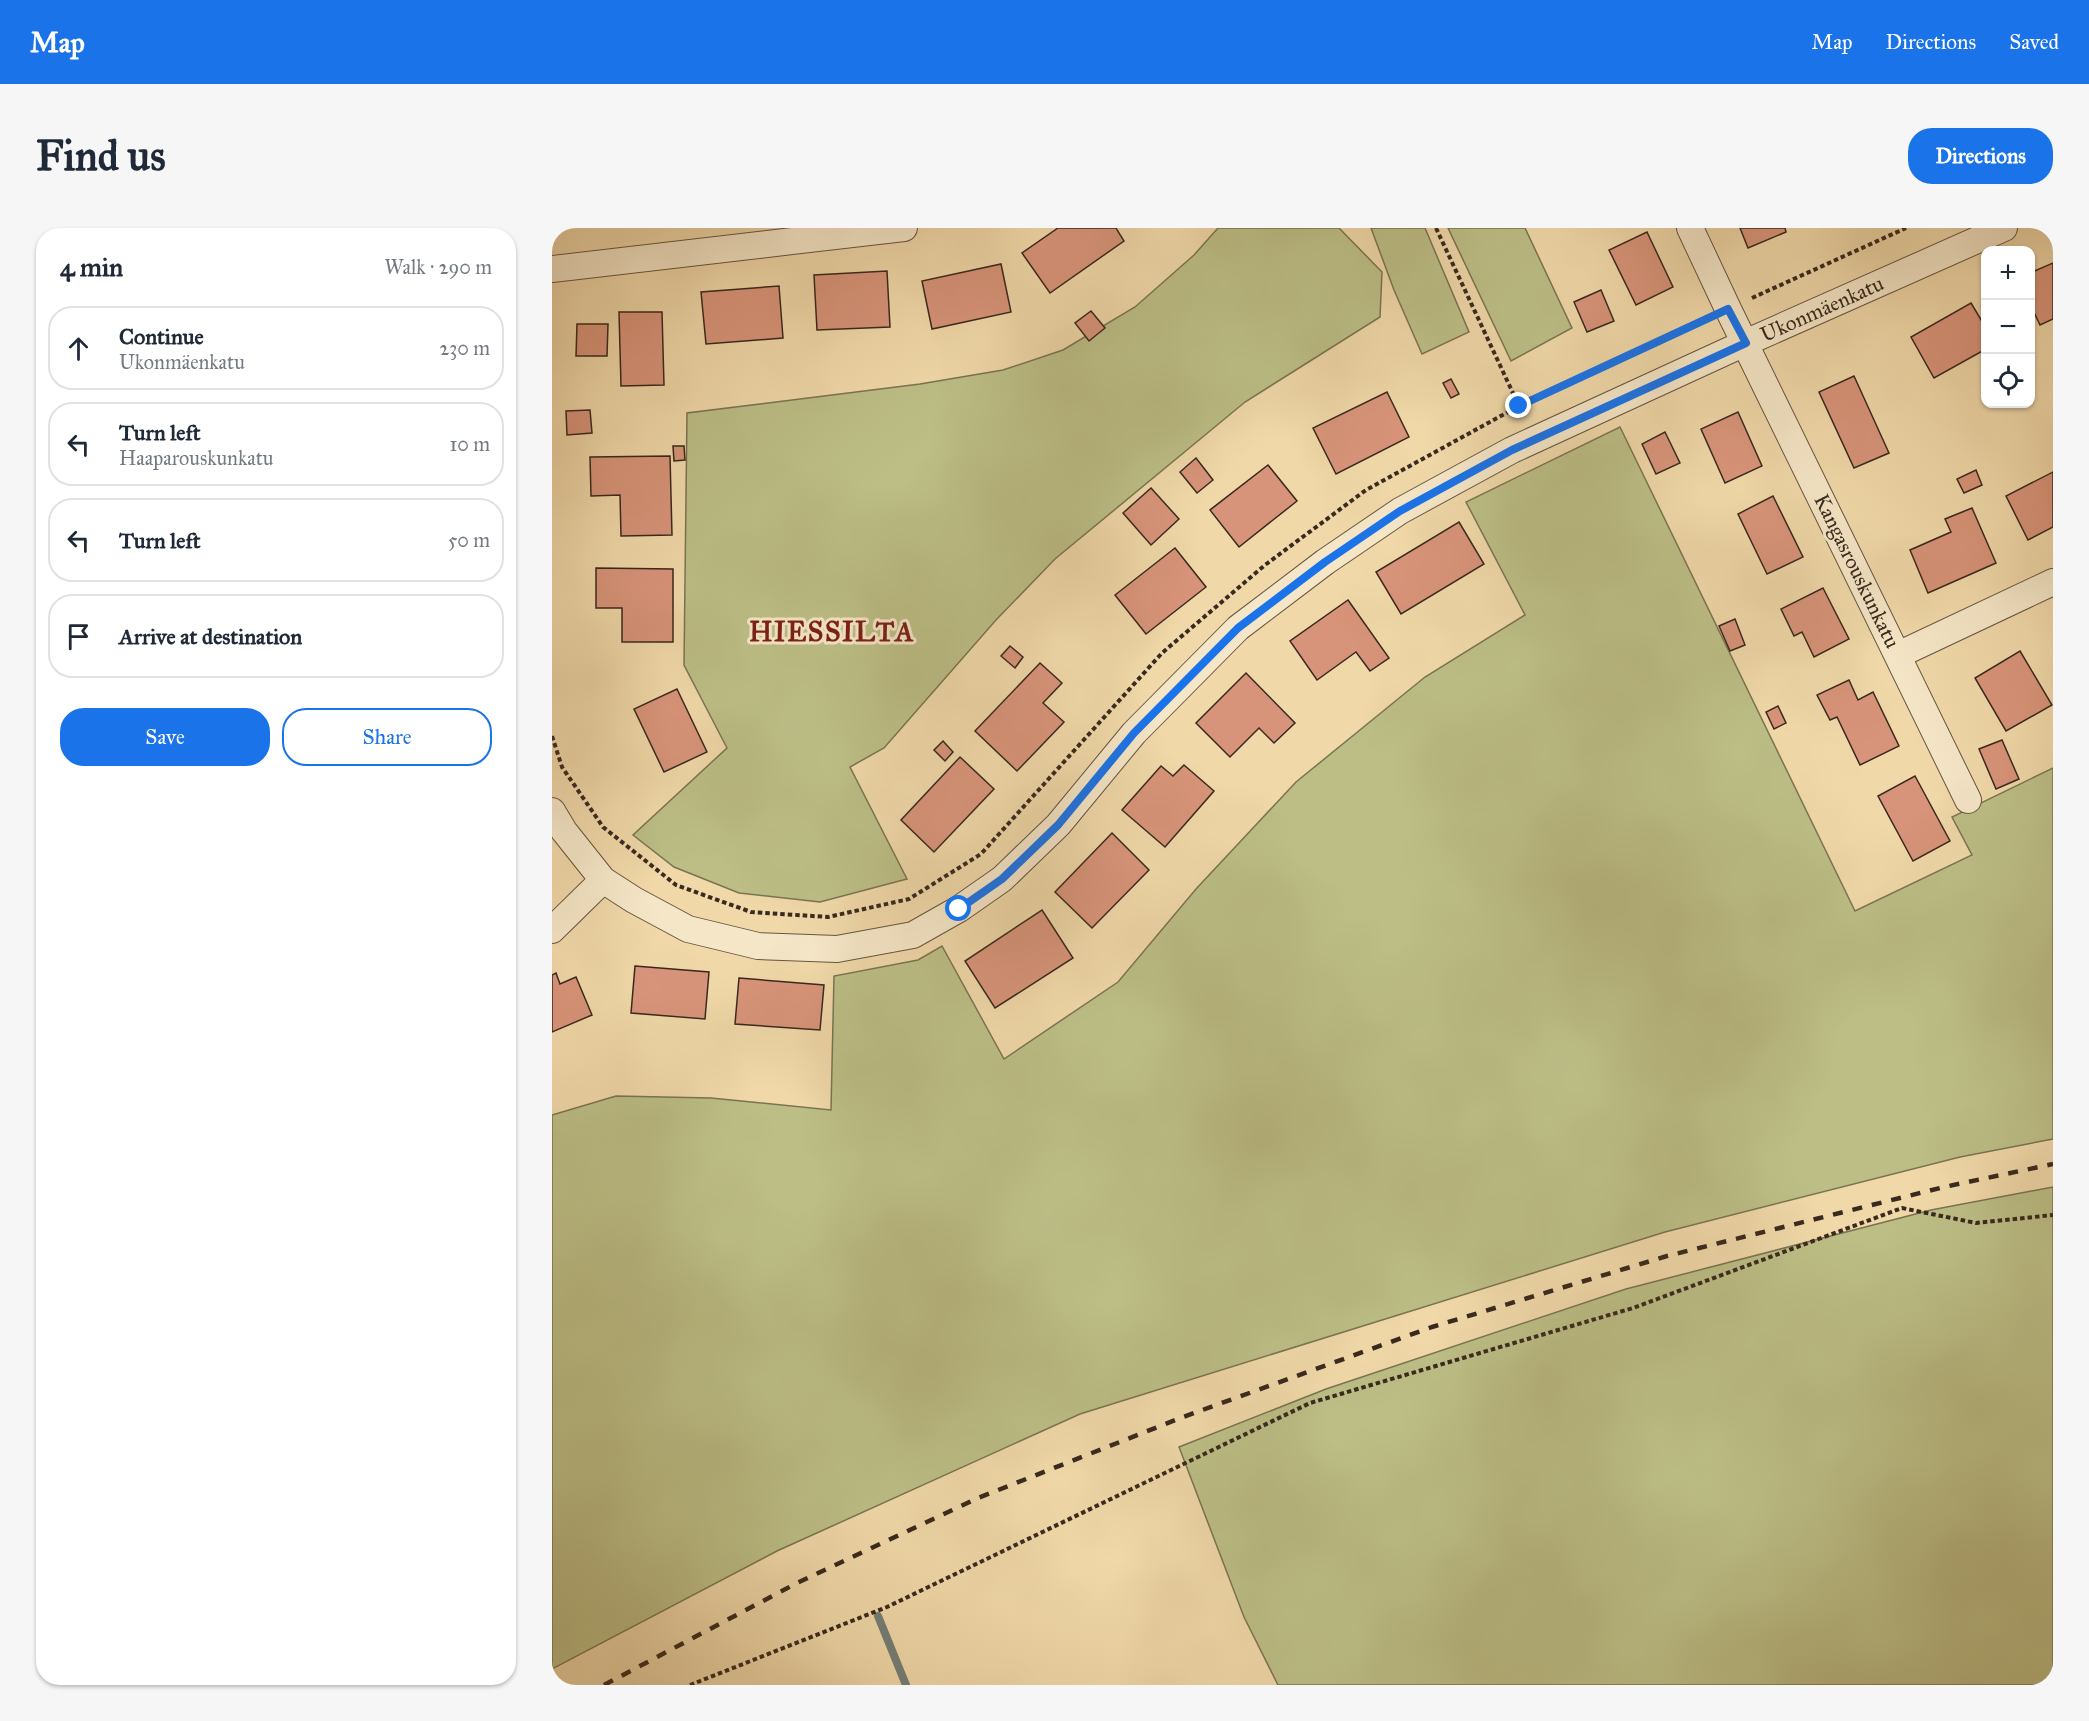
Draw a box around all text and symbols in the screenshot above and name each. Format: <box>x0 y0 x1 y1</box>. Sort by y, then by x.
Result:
text: Map <box>30 25 85 60</box>
text: Map <box>1812 29 1853 55</box>
text: Directions <box>1886 29 1976 55</box>
text: Saved <box>2009 29 2059 55</box>
button: Directions <box>1908 128 2053 184</box>
text: Find us <box>36 130 166 182</box>
map controls <box>1981 246 2035 408</box>
button: + <box>1981 246 2035 300</box>
text: 4 min <box>60 251 123 283</box>
text: Walk · 290 m <box>384 255 492 279</box>
street label: Ukonmäenkatu <box>1756 270 1888 348</box>
button: − <box>1981 300 2035 354</box>
text: Continue <box>119 323 204 350</box>
icon: ahead <box>62 332 95 365</box>
text: 230 m <box>439 336 490 360</box>
text: Ukonmäenkatu <box>119 350 245 374</box>
button: locate <box>1981 354 2035 408</box>
route end <box>1505 392 1531 418</box>
text: Turn left <box>119 419 201 446</box>
icon: left <box>62 428 95 461</box>
text: 10 m <box>449 432 490 456</box>
text: Haaparouskunkatu <box>119 446 273 470</box>
street label: Kangasrouskunkatu <box>1808 490 1906 652</box>
icon: left <box>62 524 95 557</box>
text: Turn left <box>119 527 201 554</box>
text: 50 m <box>448 528 490 552</box>
district label: HIESSILTA <box>749 615 915 648</box>
icon: arrive <box>62 620 95 653</box>
text: Arrive at destination <box>119 623 302 650</box>
button: Save <box>60 708 270 766</box>
button: Share <box>282 708 492 766</box>
route start <box>945 895 971 921</box>

